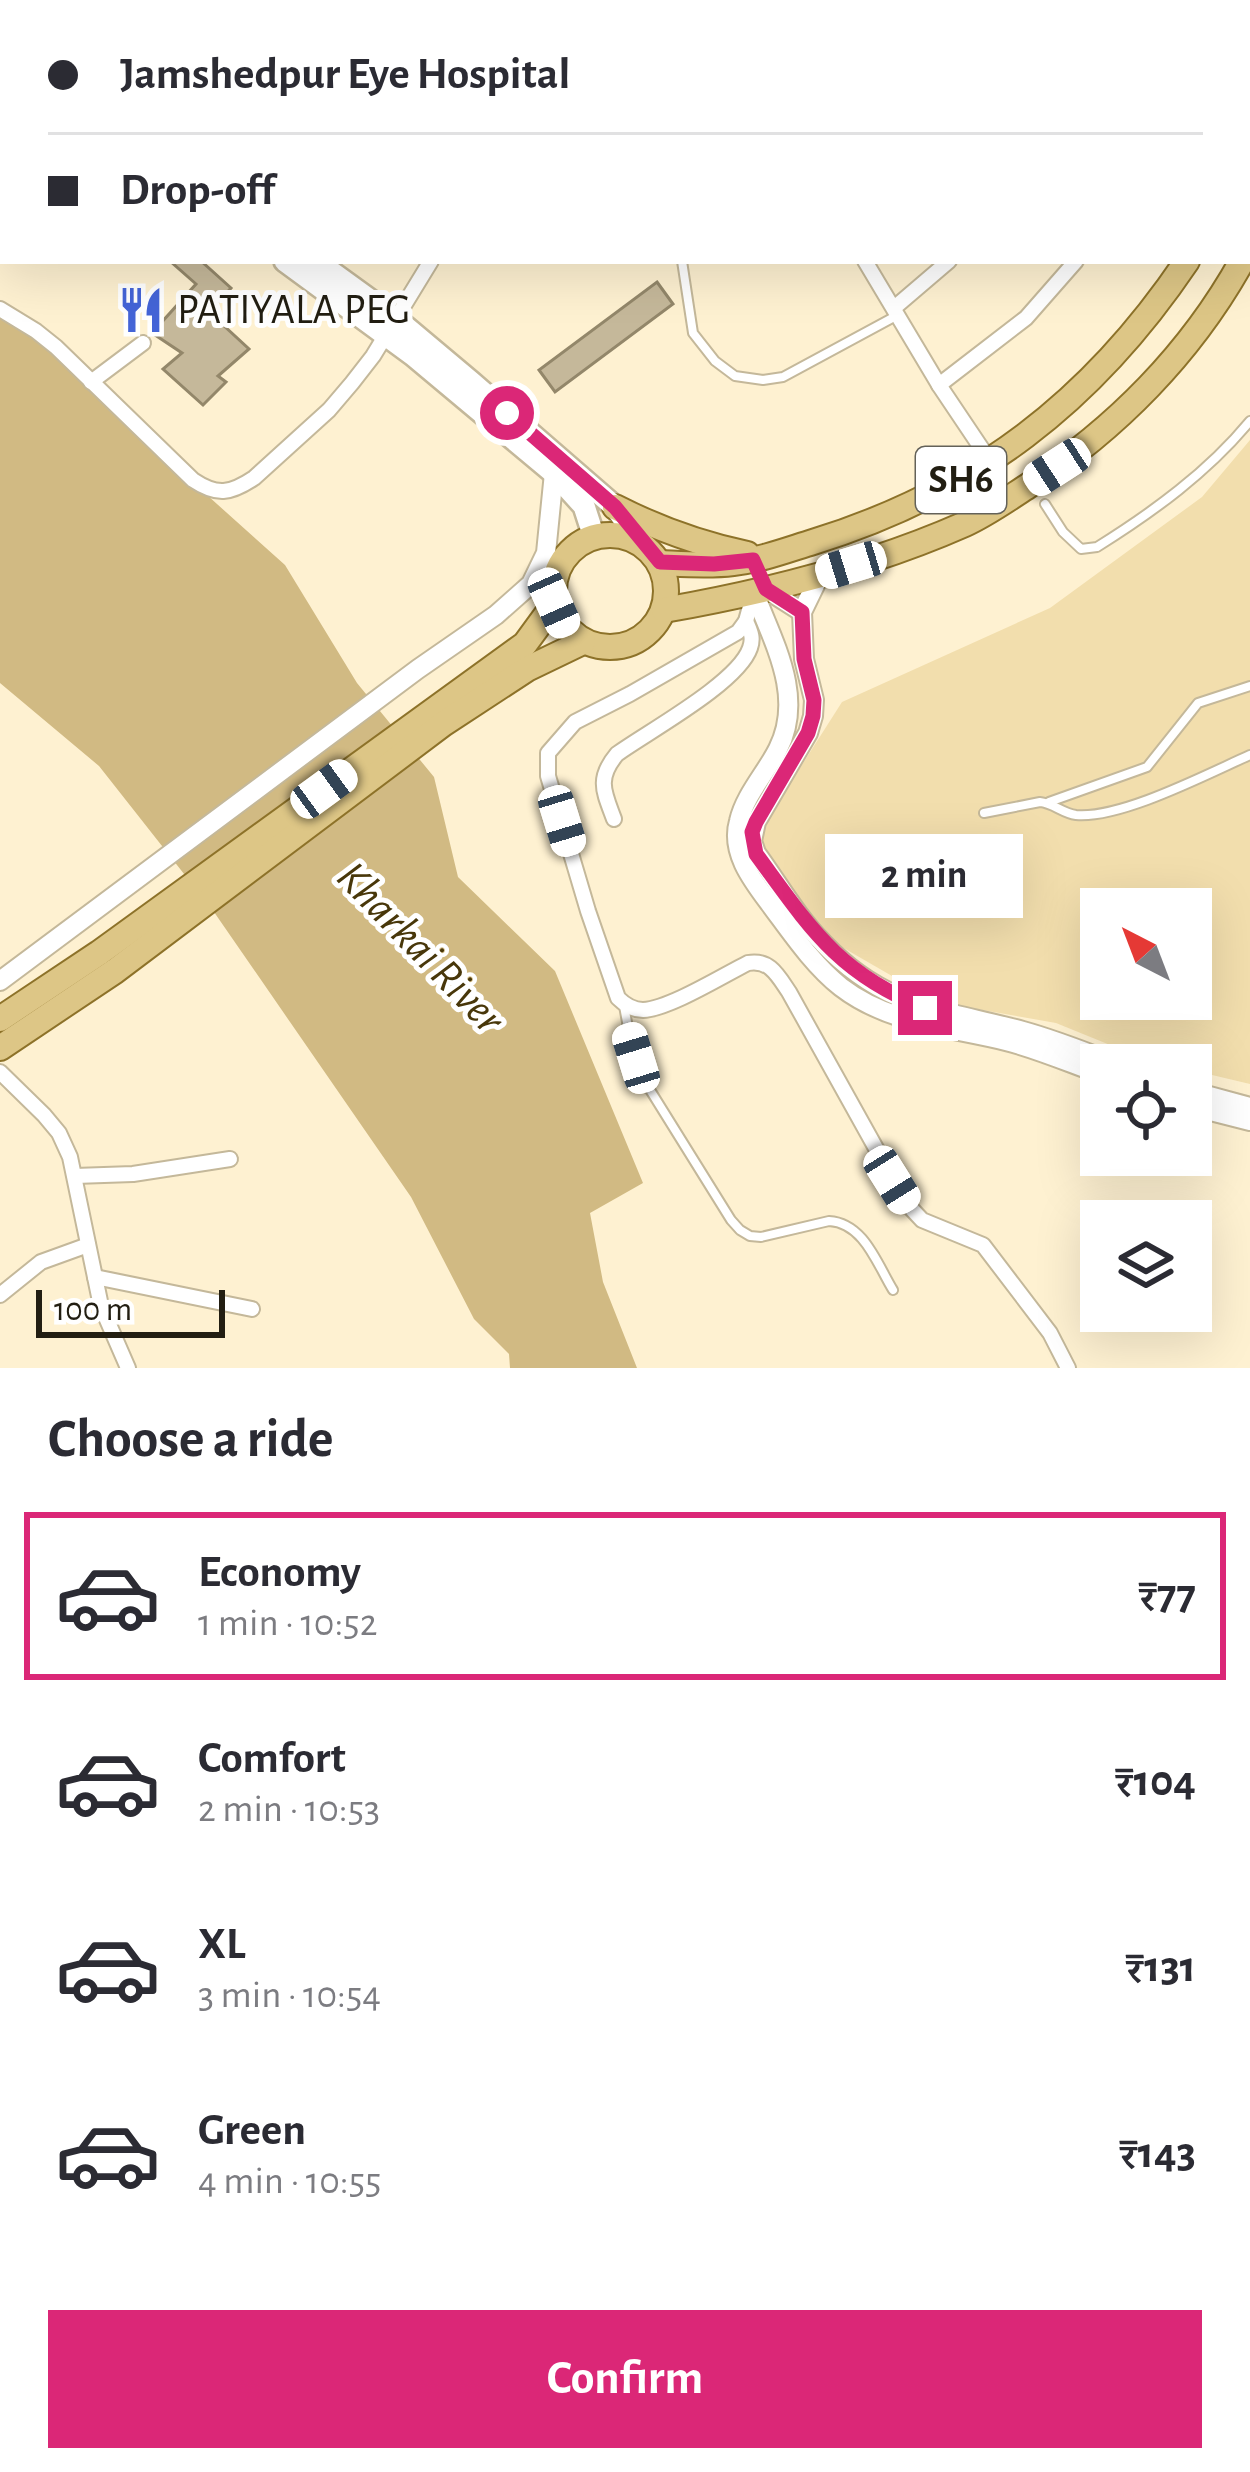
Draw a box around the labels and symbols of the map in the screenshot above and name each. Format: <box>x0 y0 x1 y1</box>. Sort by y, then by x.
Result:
restaurant icon: PATIYALA PEG <box>116 285 166 335</box>
place label: PATIYALA PEG <box>177 289 410 331</box>
route start <box>480 386 534 440</box>
car <box>1017 432 1097 502</box>
road number: SH6 <box>916 447 1006 513</box>
car <box>811 537 891 593</box>
car <box>523 563 585 643</box>
car <box>284 753 364 825</box>
car <box>534 781 590 861</box>
callout: 2 min <box>826 834 1024 918</box>
water label: Kharkai River <box>328 854 513 1043</box>
north arrow <box>1080 888 1212 1020</box>
route end <box>898 981 952 1035</box>
car <box>608 1018 664 1098</box>
car <box>858 1140 926 1220</box>
scale bar <box>36 1284 225 1337</box>

